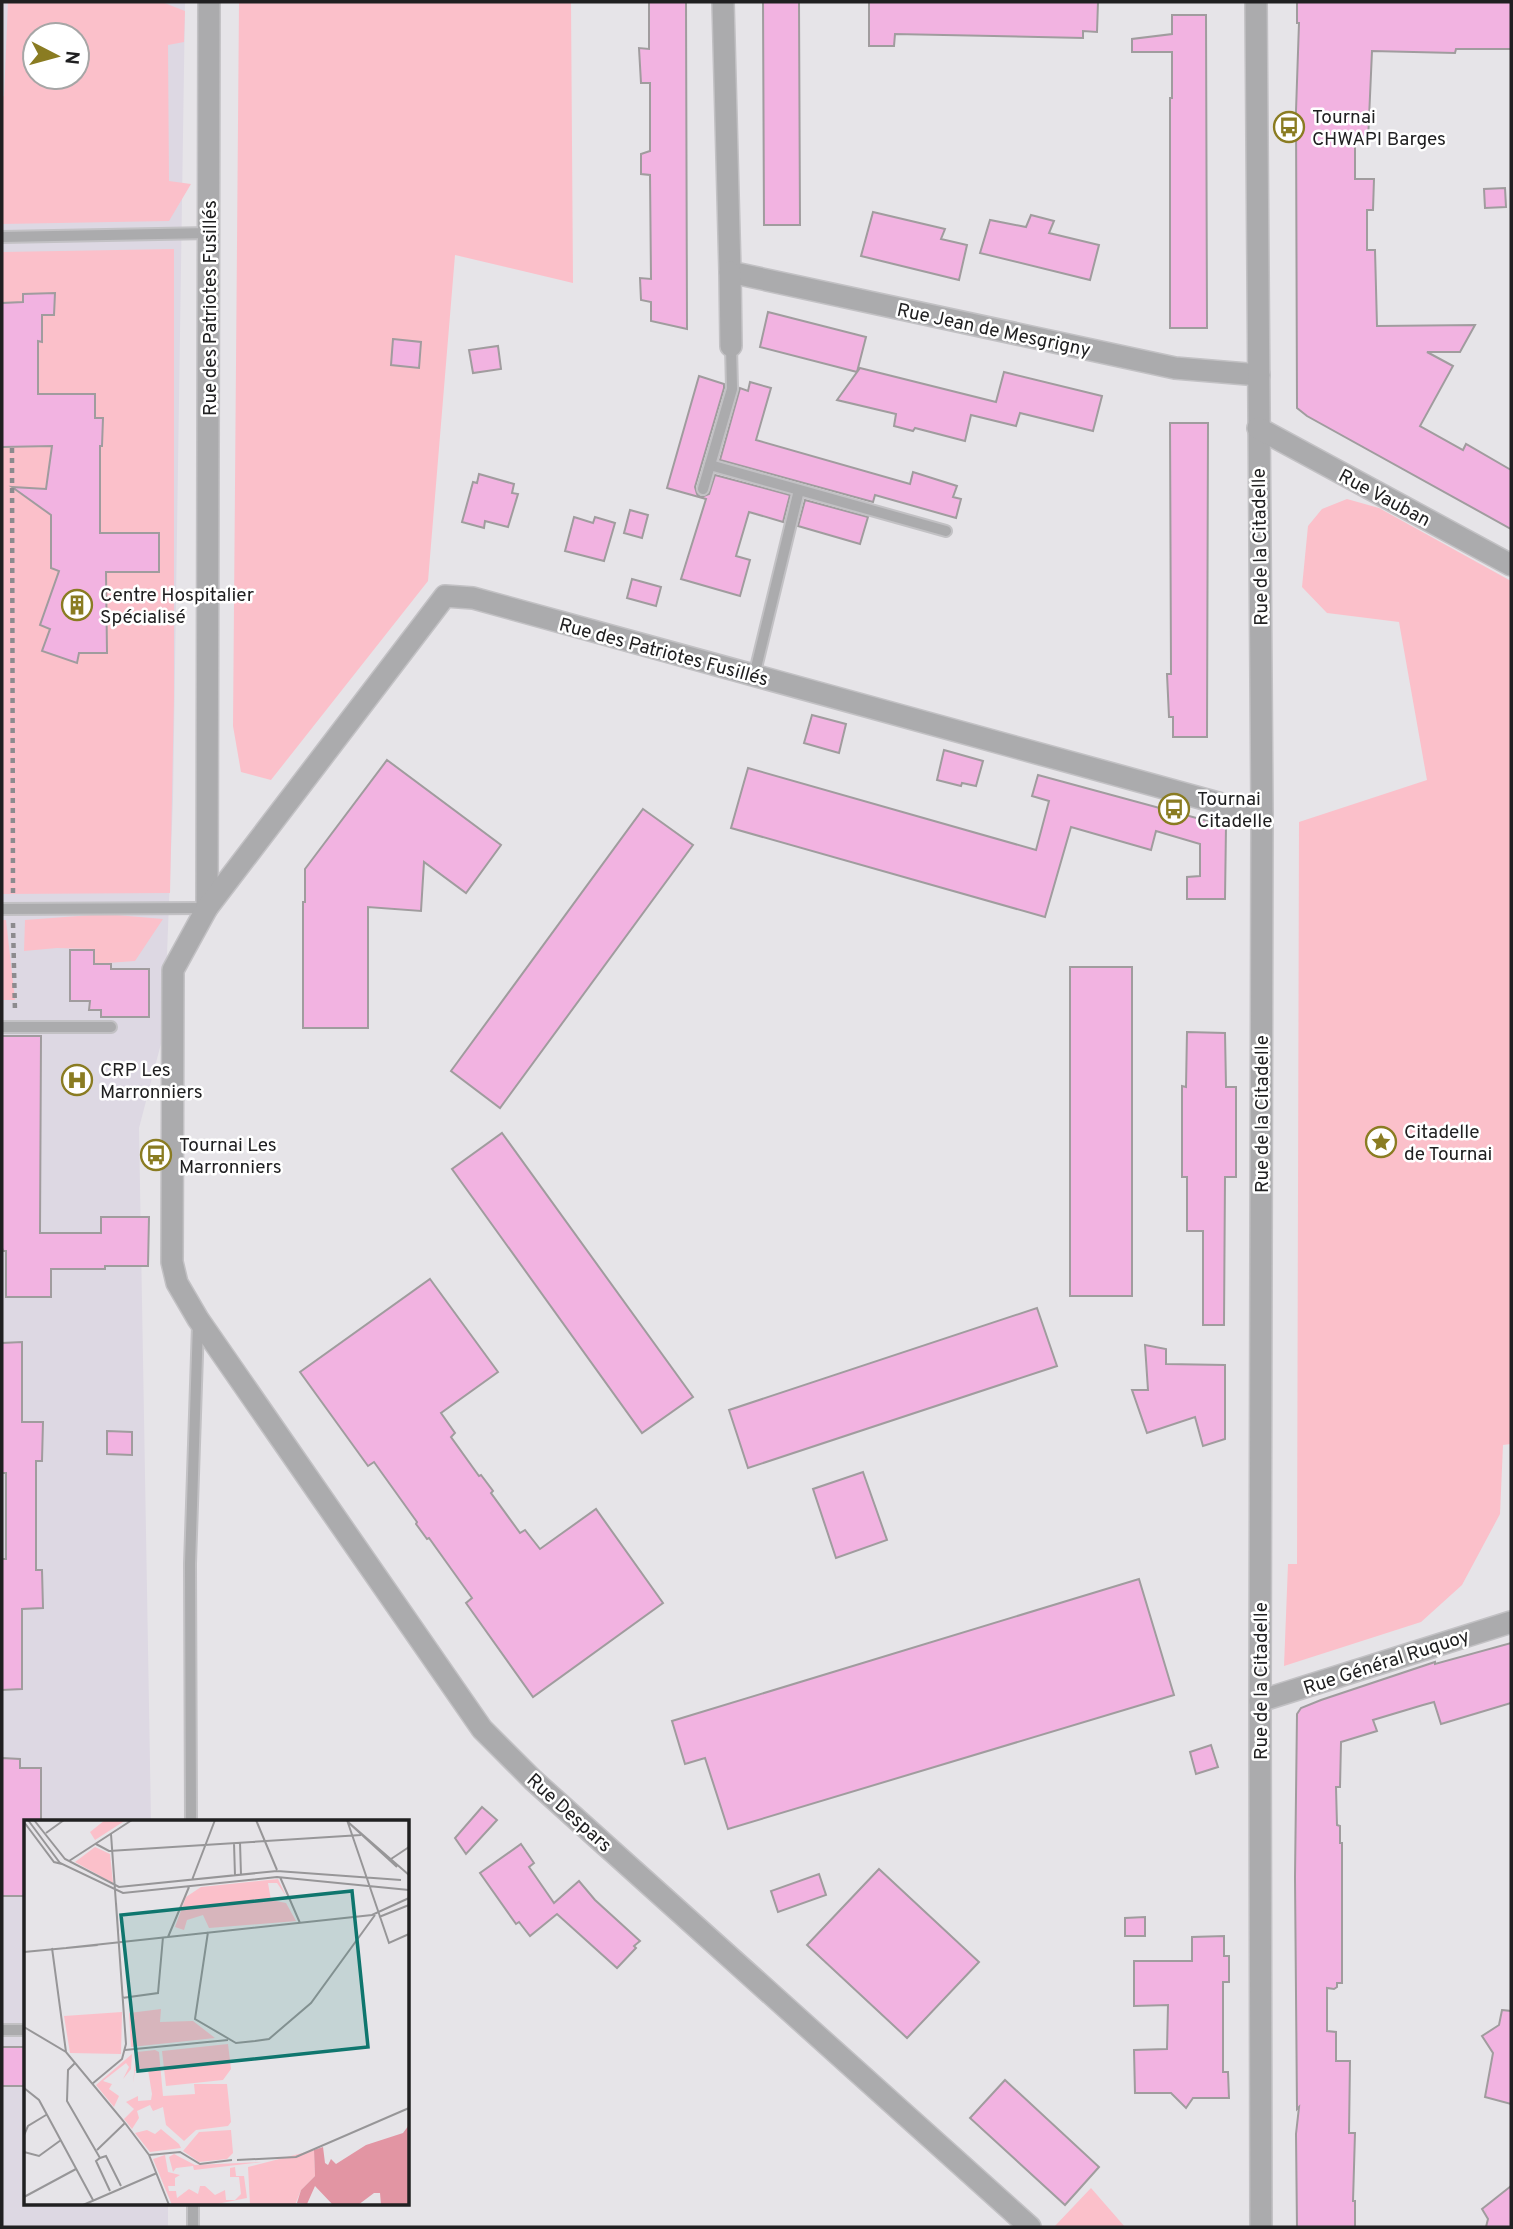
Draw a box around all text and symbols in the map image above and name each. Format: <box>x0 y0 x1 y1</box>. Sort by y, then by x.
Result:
north arrow <box>21 21 91 91</box>
text: N <box>58 50 84 66</box>
place label: Tournai CHWAPI Barges <box>1312 106 1446 152</box>
bus stop icon: Tournai CHWAPI Barges <box>1272 110 1306 144</box>
street label: Rue des Patriotes Fusillés <box>199 200 223 416</box>
street label: Rue Jean de Mesgrigny <box>895 299 1093 363</box>
street label: Rue Vauban <box>1334 465 1434 533</box>
street label: Rue de la Citadelle <box>1248 468 1274 626</box>
place label: Centre Hospitalier Spécialisé <box>100 584 255 630</box>
building icon: Centre Hospitalier Spécialisé <box>60 588 94 622</box>
street label: Rue des Patriotes Fusillés <box>556 613 771 692</box>
place label: Tournai Citadelle <box>1197 788 1272 834</box>
bus stop icon: Tournai Citadelle <box>1157 792 1191 826</box>
street label: Rue de la Citadelle <box>1251 1035 1275 1193</box>
place label: CRP Les Marronniers <box>100 1059 203 1105</box>
hospital icon: CRP Les Marronniers <box>60 1063 94 1097</box>
place label: Citadelle de Tournai <box>1404 1121 1492 1167</box>
place icon: Citadelle de Tournai <box>1364 1125 1398 1159</box>
place label: Tournai Les Marronniers <box>179 1134 282 1180</box>
bus stop icon: Tournai Les Marronniers <box>139 1138 173 1172</box>
street label: Rue de la Citadelle <box>1250 1602 1274 1760</box>
street label: Rue Général Ruquoy <box>1300 1625 1473 1701</box>
street label: Rue Despars <box>521 1769 616 1858</box>
inset map <box>24 1820 410 2204</box>

